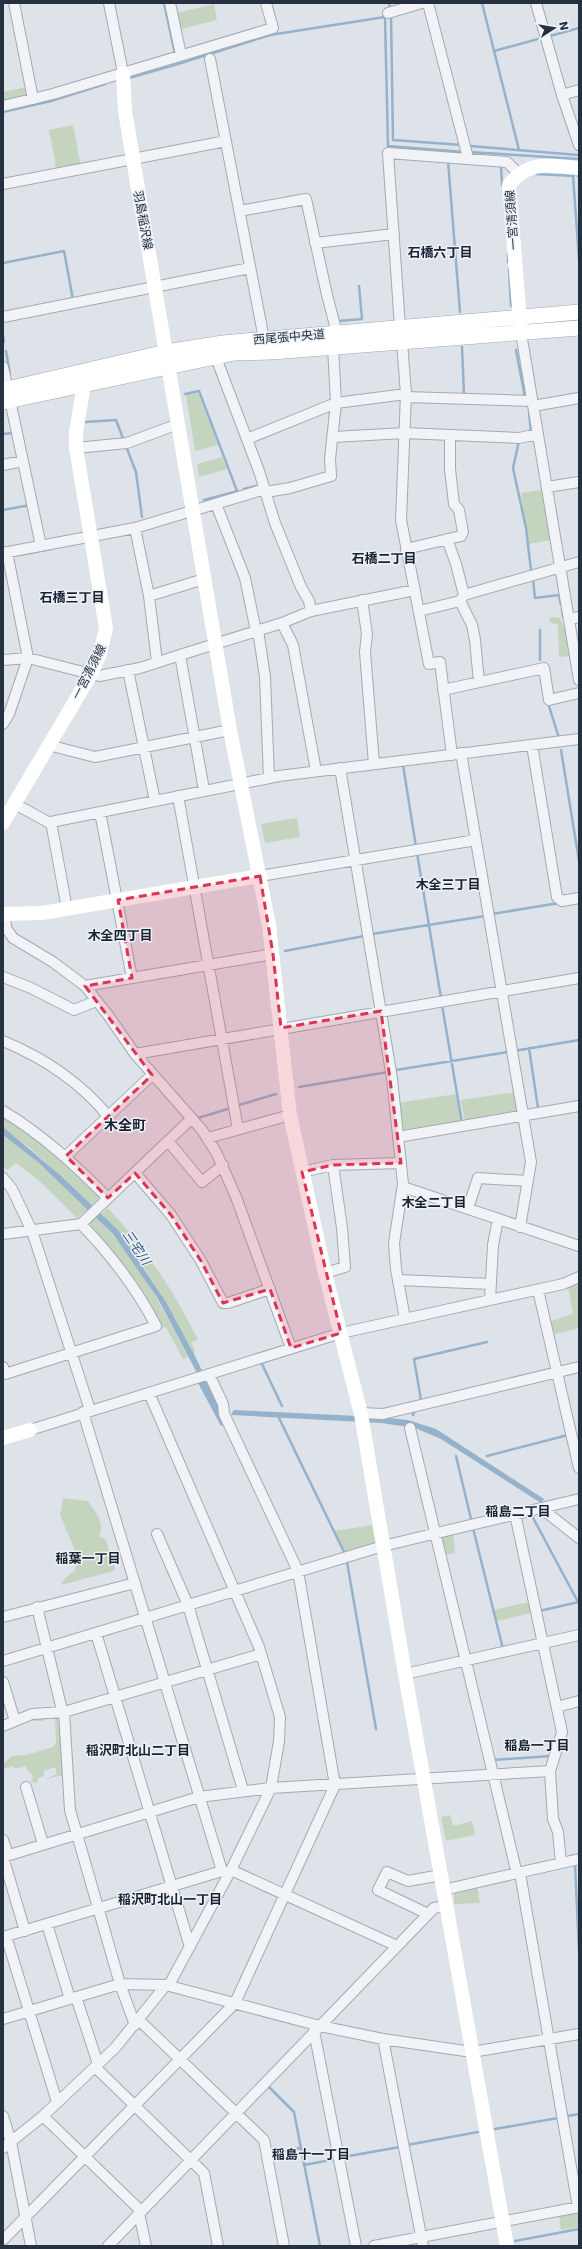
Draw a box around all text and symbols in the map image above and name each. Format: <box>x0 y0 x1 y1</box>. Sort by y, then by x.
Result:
north arrow <box>534 8 574 48</box>
text: N <box>556 20 571 32</box>
street label: 羽島稲沢線 <box>131 189 155 251</box>
street label: 一宮清須線 <box>503 190 521 250</box>
district label: 石橋六丁目 <box>407 245 473 260</box>
street label: 西尾張中央道 <box>253 327 325 347</box>
district label: 石橋二丁目 <box>351 551 417 566</box>
district label: 石橋三丁目 <box>39 590 105 605</box>
street label: 一宮清須線 <box>69 642 109 702</box>
district label: 木全三丁目 <box>415 877 481 892</box>
district label: 木全四丁目 <box>87 928 153 943</box>
district label: 木全町 <box>104 1117 146 1133</box>
district label: 木全二丁目 <box>401 1195 467 1210</box>
water label: 三宅川 <box>119 1227 155 1269</box>
district label: 稲島二丁目 <box>485 1504 551 1519</box>
district label: 稲葉一丁目 <box>55 1551 121 1566</box>
district label: 稲島一丁目 <box>504 1738 570 1753</box>
district label: 稲沢町北山二丁目 <box>86 1743 190 1758</box>
district label: 稲沢町北山一丁目 <box>118 1892 222 1907</box>
district label: 稲島十一丁目 <box>272 2147 350 2162</box>

